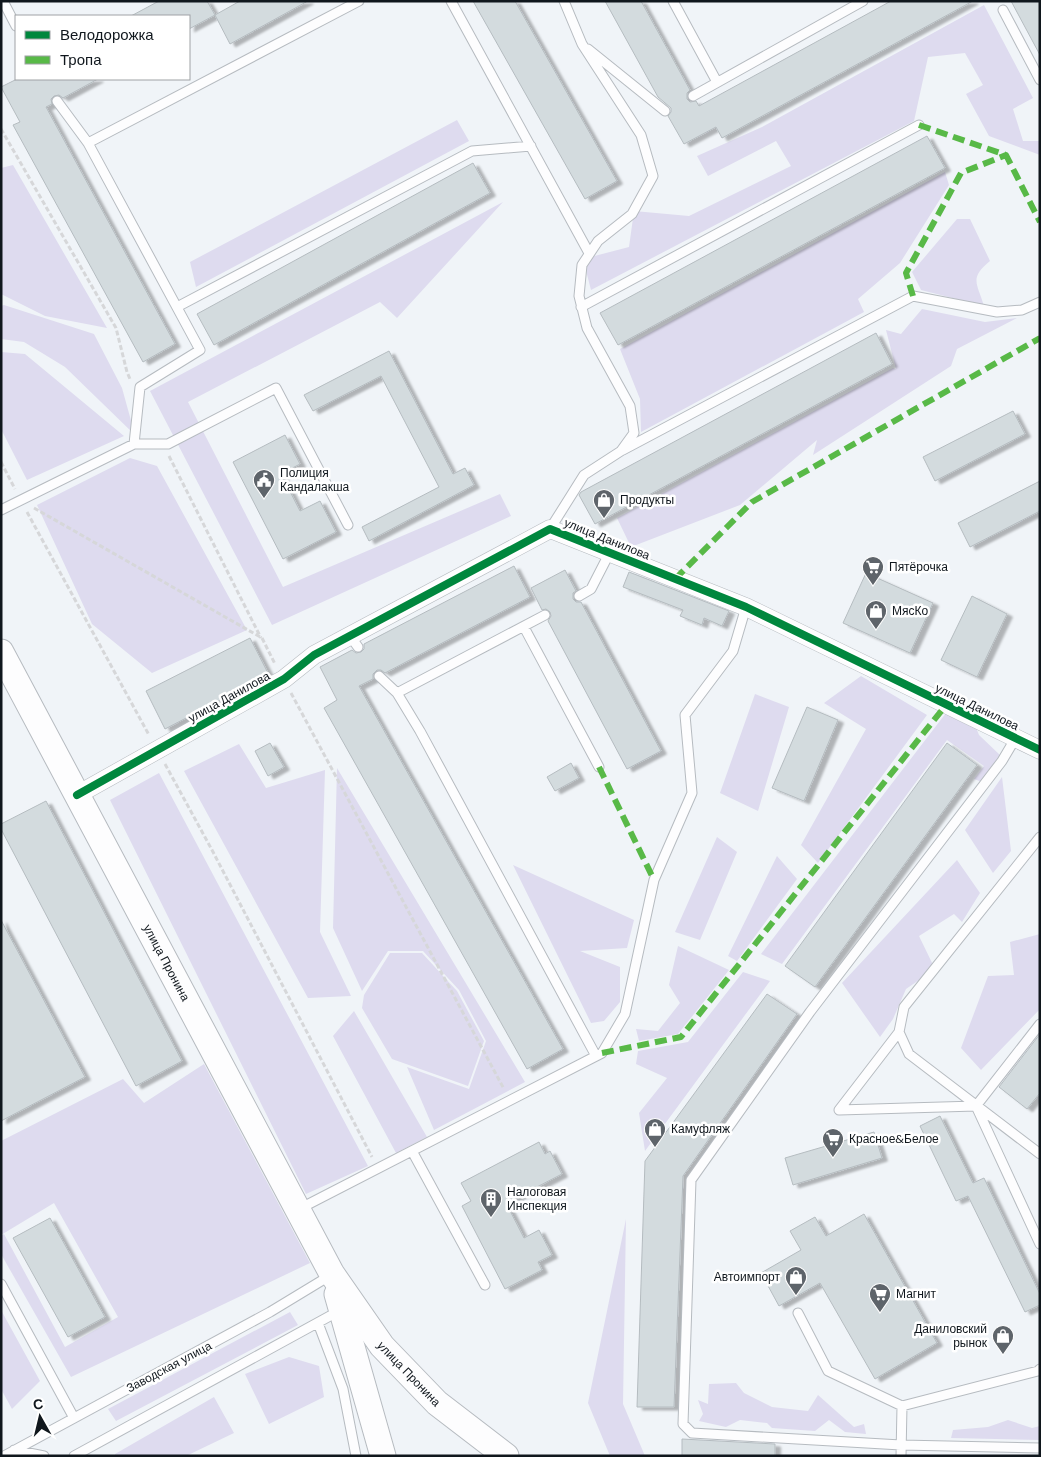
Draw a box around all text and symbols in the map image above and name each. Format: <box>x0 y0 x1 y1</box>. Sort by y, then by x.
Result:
legend <box>15 15 190 80</box>
text: Велодорожка <box>60 25 154 45</box>
text: Тропа <box>60 50 102 70</box>
place label: Полиция Кандалакша <box>280 465 350 495</box>
public building icon: Полиция Кандалакша <box>252 468 276 499</box>
shop icon: Продукты <box>592 488 616 519</box>
place label: Продукты <box>620 492 674 508</box>
street label: улица Данилова <box>562 515 652 564</box>
supermarket icon: Пятёрочка <box>861 555 885 586</box>
place label: Пятёрочка <box>889 559 948 575</box>
shop icon: МясКо <box>864 599 888 630</box>
place label: МясКо <box>892 603 928 619</box>
street label: улица Данилова <box>185 668 273 726</box>
street label: улица Данилова <box>933 680 1022 734</box>
street label: улица Пронина <box>139 922 194 1004</box>
shop icon: Камуфляж <box>643 1117 667 1148</box>
place label: Камуфляж <box>671 1121 730 1137</box>
supermarket icon: Красное&Белое <box>821 1127 845 1158</box>
place label: Красное&Белое <box>849 1131 939 1147</box>
place label: Налоговая Инспекция <box>507 1184 567 1214</box>
building icon: Налоговая Инспекция <box>479 1187 503 1218</box>
shop icon: Автоимпорт <box>784 1265 808 1296</box>
place label: Автоимпорт <box>714 1269 780 1285</box>
supermarket icon: Магнит <box>868 1282 892 1313</box>
place label: Магнит <box>896 1286 937 1302</box>
place label: Даниловский рынок <box>914 1321 988 1351</box>
shop icon: Даниловский рынок <box>991 1324 1015 1355</box>
street label: Заводская улица <box>124 1338 215 1396</box>
street label: улица Пронина <box>373 1338 444 1410</box>
north arrow <box>15 1392 65 1442</box>
text: С <box>32 1395 44 1414</box>

